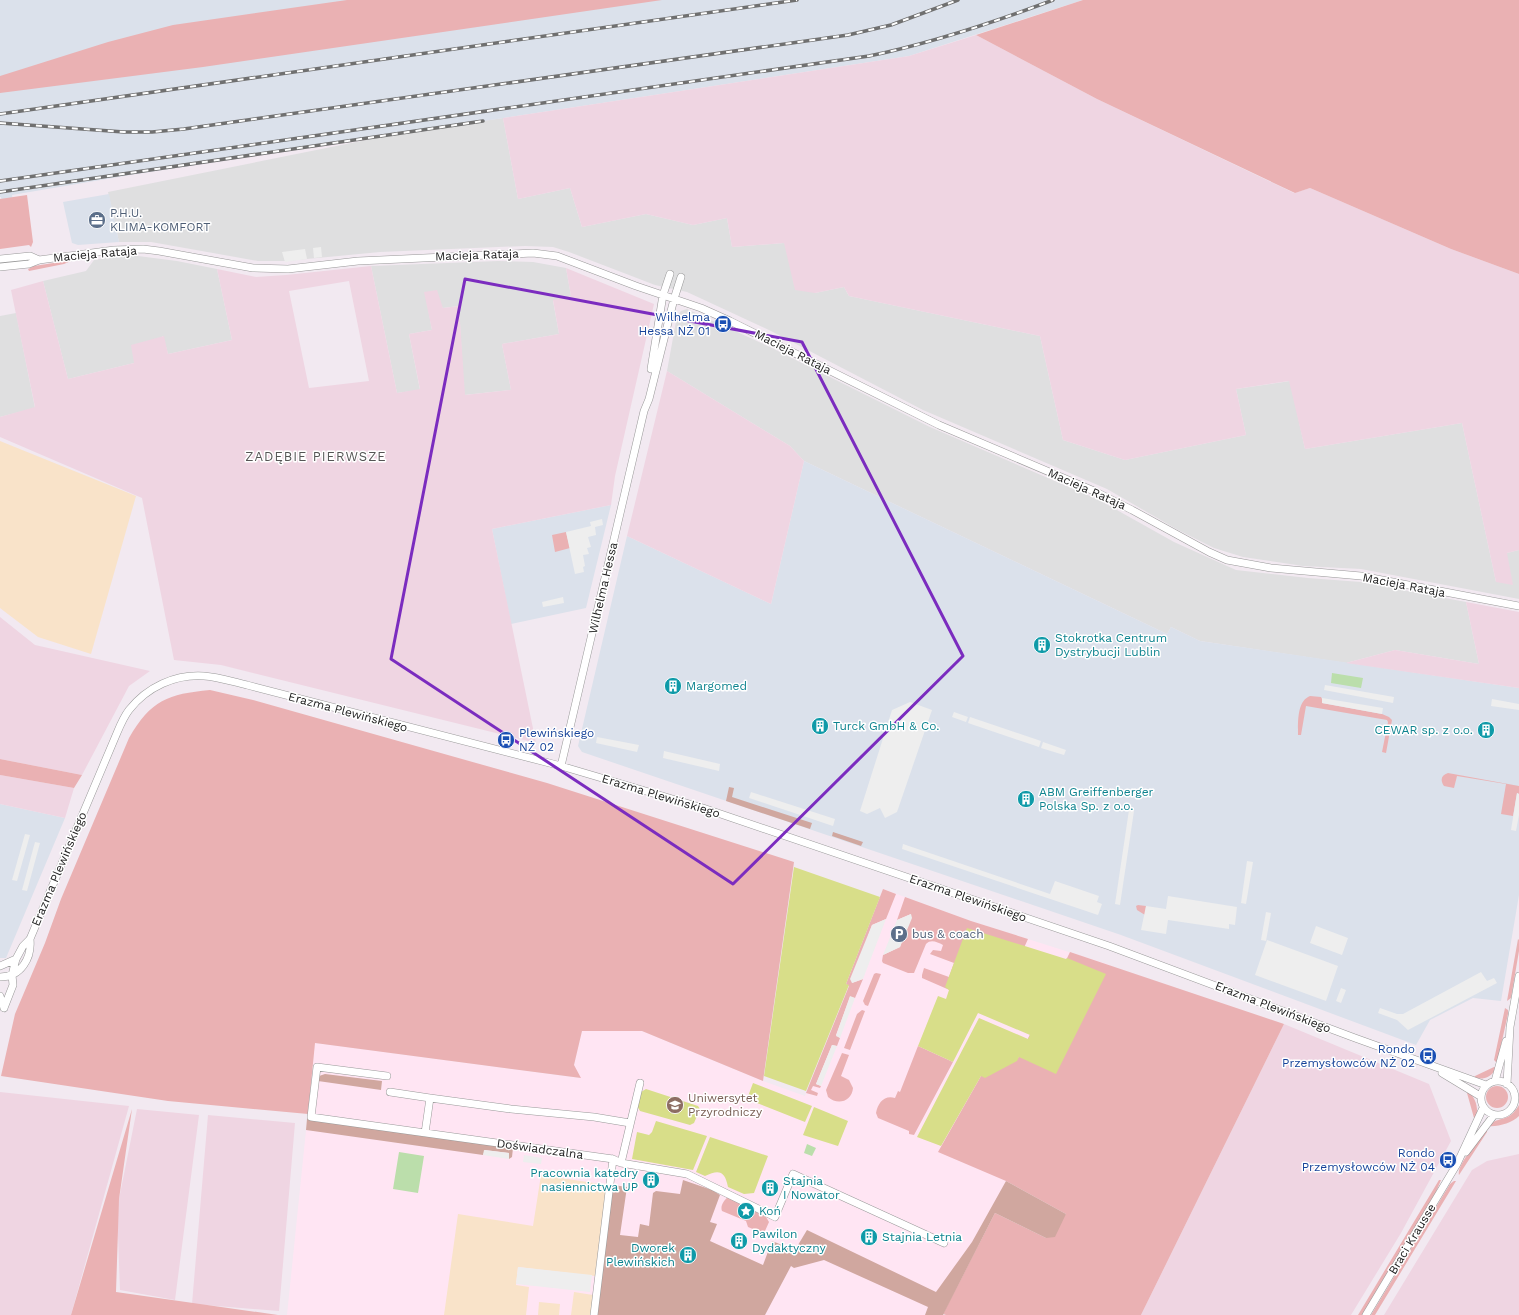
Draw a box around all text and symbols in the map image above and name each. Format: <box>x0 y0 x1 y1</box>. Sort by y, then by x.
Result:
place label: P.H.U. KLIMA-KOMFORT <box>110 206 211 234</box>
office icon: P.H.U. KLIMA-KOMFORT <box>87 210 107 230</box>
street label: Macieja Rataja <box>53 243 138 265</box>
street label: Macieja Rataja <box>435 247 519 263</box>
place label: Wilhelma Hessa NŻ 01 <box>639 310 710 338</box>
bus stop icon: Wilhelma Hessa NŻ 01 <box>713 314 733 334</box>
street label: Macieja Rataja <box>752 327 834 377</box>
district label: ZADĘBIE PIERWSZE <box>245 449 387 464</box>
street label: Macieja Rataja <box>1046 466 1128 513</box>
street label: Wilhelma Hessa <box>586 541 620 635</box>
street label: Macieja Rataja <box>1361 570 1447 600</box>
place label: Stokrotka Centrum Dystrybucji Lublin <box>1055 631 1167 659</box>
building icon: Stokrotka Centrum Dystrybucji Lublin <box>1032 635 1052 655</box>
building icon: Margomed <box>663 676 683 696</box>
place label: Margomed <box>686 679 747 693</box>
street label: Erazma Plewińskiego <box>287 689 409 735</box>
building icon: Turck GmbH & Co. <box>810 716 830 736</box>
place label: Turck GmbH & Co. <box>833 719 939 733</box>
building icon: CEWAR sp. z o.o. <box>1476 720 1496 740</box>
place label: CEWAR sp. z o.o. <box>1375 723 1473 737</box>
place label: Plewińskiego NŻ 02 <box>519 726 594 754</box>
bus stop icon: Plewińskiego NŻ 02 <box>496 730 516 750</box>
street label: Erazma Plewińskiego <box>600 771 722 821</box>
place label: ABM Greiffenberger Polska Sp. z o.o. <box>1039 785 1154 813</box>
building icon: ABM Greiffenberger Polska Sp. z o.o. <box>1016 789 1036 809</box>
street label: Erazma Plewińskiego <box>29 810 89 928</box>
street label: Erazma Plewińskiego <box>908 871 1028 925</box>
parking icon: bus & coach <box>889 924 909 944</box>
place label: bus & coach <box>912 927 984 941</box>
street label: Erazma Plewińskiego <box>1213 978 1333 1036</box>
place label: Rondo Przemysłowców NŻ 02 <box>1282 1042 1415 1070</box>
bus stop icon: Rondo Przemysłowców NŻ 02 <box>1418 1046 1438 1066</box>
place label: Uniwersytet Przyrodniczy <box>688 1091 763 1119</box>
school or university icon: Uniwersytet Przyrodniczy <box>665 1095 685 1115</box>
street label: Doświadczalna <box>496 1136 584 1162</box>
place label: Rondo Przemysłowców NŻ 04 <box>1302 1146 1435 1174</box>
bus stop icon: Rondo Przemysłowców NŻ 04 <box>1438 1150 1458 1170</box>
place label: Pracownia katedry nasiennictwa UP <box>530 1166 639 1194</box>
building icon: Pracownia katedry nasiennictwa UP <box>641 1170 661 1190</box>
place label: Stajnia I Nowator <box>783 1174 840 1202</box>
building icon: Stajnia I Nowator <box>760 1178 780 1198</box>
place icon: Koń <box>736 1201 756 1221</box>
street label: Braci Krausse <box>1385 1201 1439 1277</box>
place label: Koń <box>759 1204 781 1218</box>
place label: Pawilon Dydaktyczny <box>752 1227 827 1255</box>
building icon: Stajnia Letnia <box>859 1227 879 1247</box>
place label: Stajnia Letnia <box>882 1230 962 1244</box>
building icon: Pawilon Dydaktyczny <box>729 1231 749 1251</box>
place label: Dworek Plewińskich <box>606 1241 675 1269</box>
building icon: Dworek Plewińskich <box>678 1245 698 1265</box>

